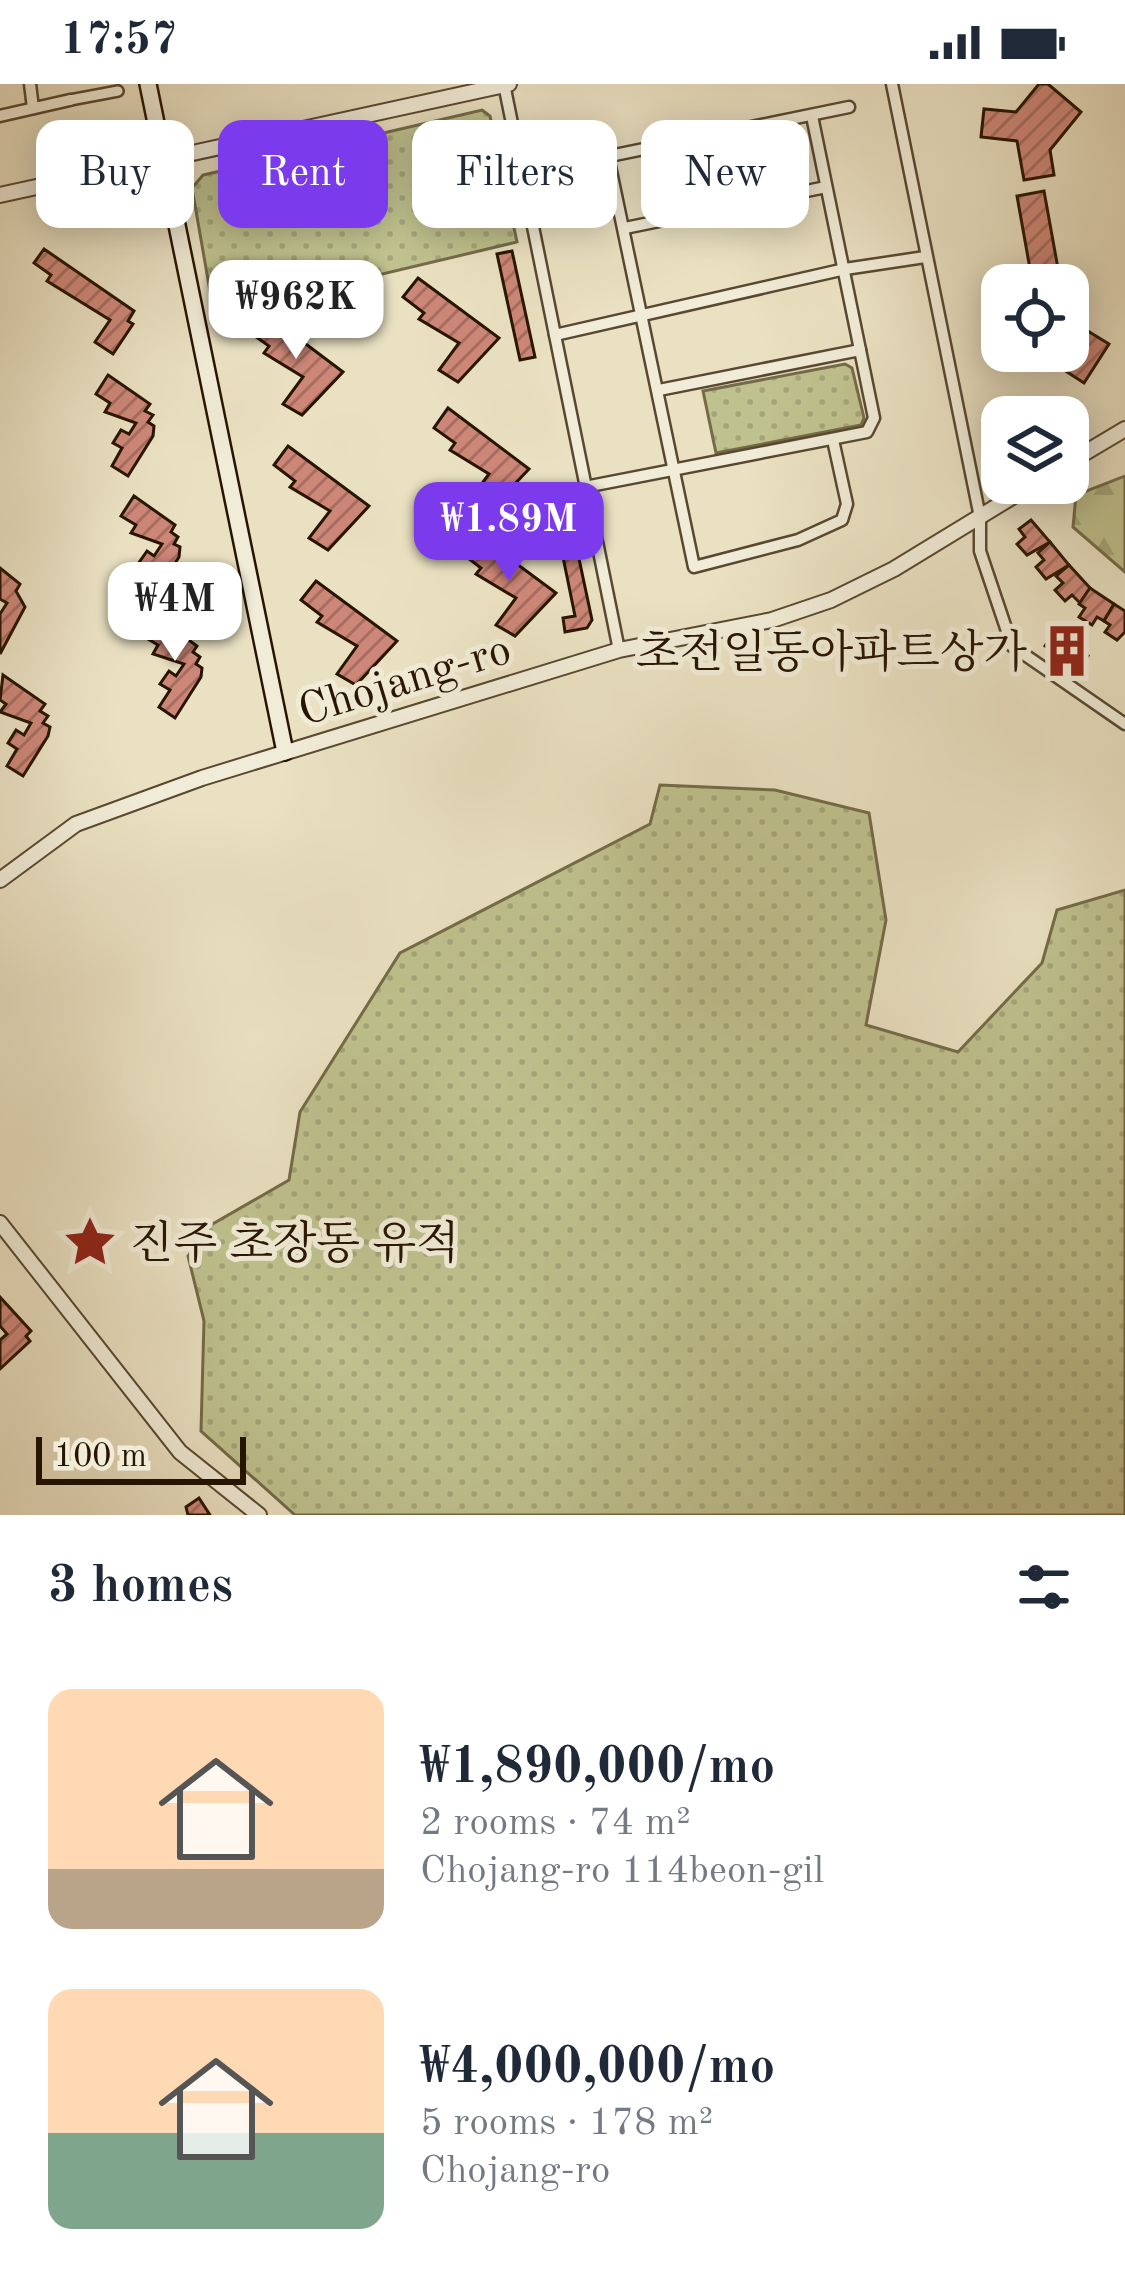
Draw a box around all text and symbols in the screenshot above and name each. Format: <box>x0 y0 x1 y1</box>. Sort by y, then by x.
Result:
text: 17:57 <box>60 19 177 64</box>
chip: Buy <box>36 120 194 228</box>
chip: Rent <box>218 120 388 228</box>
chip: Filters <box>412 120 617 228</box>
chip: New <box>641 120 809 228</box>
pin: ₩962K <box>212 260 380 362</box>
map controls <box>981 264 1089 504</box>
button: locate <box>981 264 1089 372</box>
text: ₩962K <box>236 279 356 318</box>
button: layers <box>981 396 1089 504</box>
pin: ₩1.89M <box>411 482 607 584</box>
text: ₩1.89M <box>441 501 577 540</box>
pin: ₩4M <box>117 562 233 664</box>
text: ₩4M <box>135 581 215 620</box>
building icon: 초전일동아파트상가 <box>1038 622 1096 680</box>
place label: 초전일동아파트상가 <box>636 628 1028 678</box>
street label: Chojang-ro <box>294 629 517 736</box>
place icon: 진주 초장동 유적 <box>61 1213 119 1271</box>
place label: 진주 초장동 유적 <box>130 1219 460 1269</box>
scale bar <box>36 1431 246 1484</box>
text: 100 m <box>54 1441 147 1474</box>
icon: filters <box>1011 1554 1077 1620</box>
text: 3 homes <box>48 1562 233 1613</box>
icon: home <box>144 1737 288 1881</box>
text: ₩1,890,000/mo <box>420 1743 775 1794</box>
text: 2 rooms · 74 m² <box>420 1804 691 1843</box>
text: Chojang-ro 114beon-gil <box>420 1852 824 1891</box>
icon: home <box>144 2037 288 2181</box>
text: ₩4,000,000/mo <box>420 2043 775 2094</box>
text: 5 rooms · 178 m² <box>420 2104 713 2143</box>
text: Chojang-ro <box>420 2152 610 2191</box>

